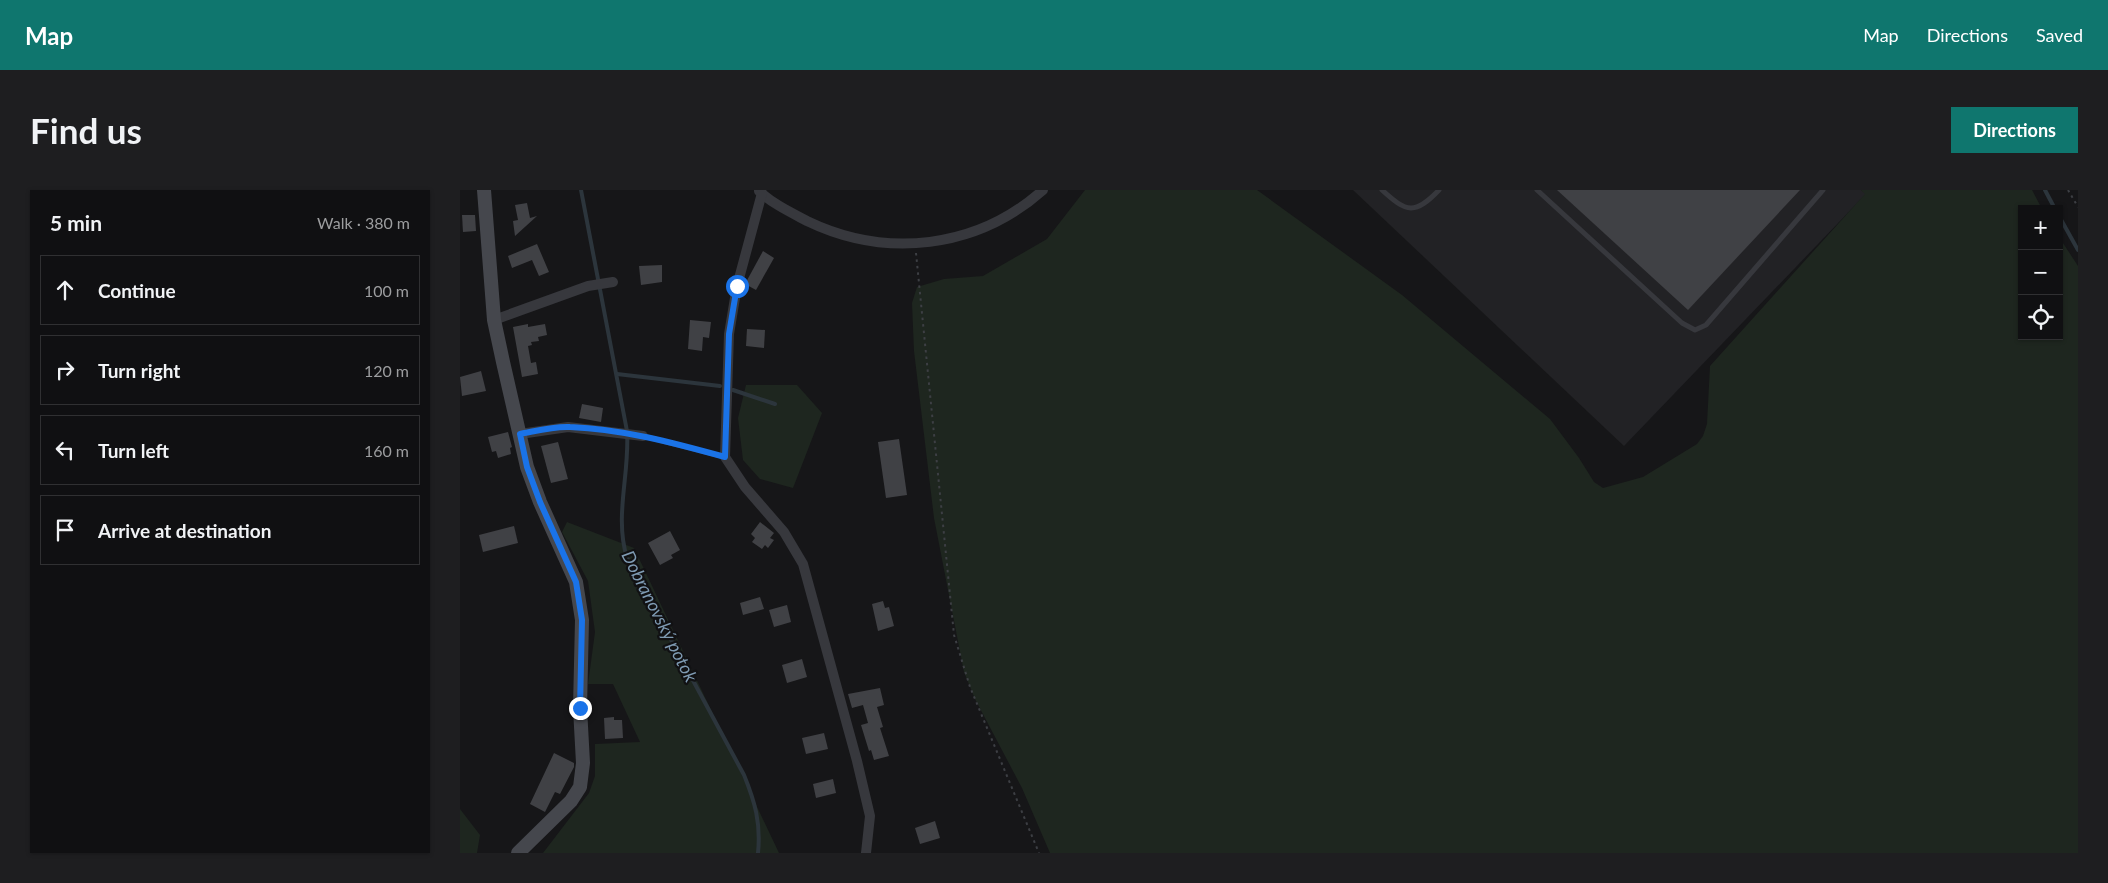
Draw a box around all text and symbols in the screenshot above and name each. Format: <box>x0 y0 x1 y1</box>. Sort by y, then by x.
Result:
text: Map <box>25 21 73 50</box>
text: Map <box>1863 24 1899 46</box>
text: Directions <box>1927 24 2008 46</box>
text: Saved <box>2036 24 2083 46</box>
button: Directions <box>1951 107 2078 153</box>
text: Find us <box>30 109 142 151</box>
map controls <box>2018 205 2063 340</box>
button: + <box>2018 205 2063 250</box>
text: 5 min <box>50 210 102 235</box>
text: Walk · 380 m <box>317 213 410 232</box>
button: − <box>2018 250 2063 295</box>
route start <box>726 275 749 298</box>
icon: ahead <box>51 276 79 304</box>
text: Continue <box>98 279 176 302</box>
text: 100 m <box>364 281 409 300</box>
button: locate <box>2018 295 2063 340</box>
icon: right <box>51 356 79 384</box>
text: Turn right <box>98 359 180 382</box>
text: 120 m <box>364 361 409 380</box>
icon: left <box>51 436 79 464</box>
text: Turn left <box>98 439 169 462</box>
text: 160 m <box>364 441 409 460</box>
icon: arrive <box>51 516 79 544</box>
text: Arrive at destination <box>98 519 271 542</box>
water label: Dobranovský potok <box>617 547 703 686</box>
route end <box>569 697 592 720</box>

